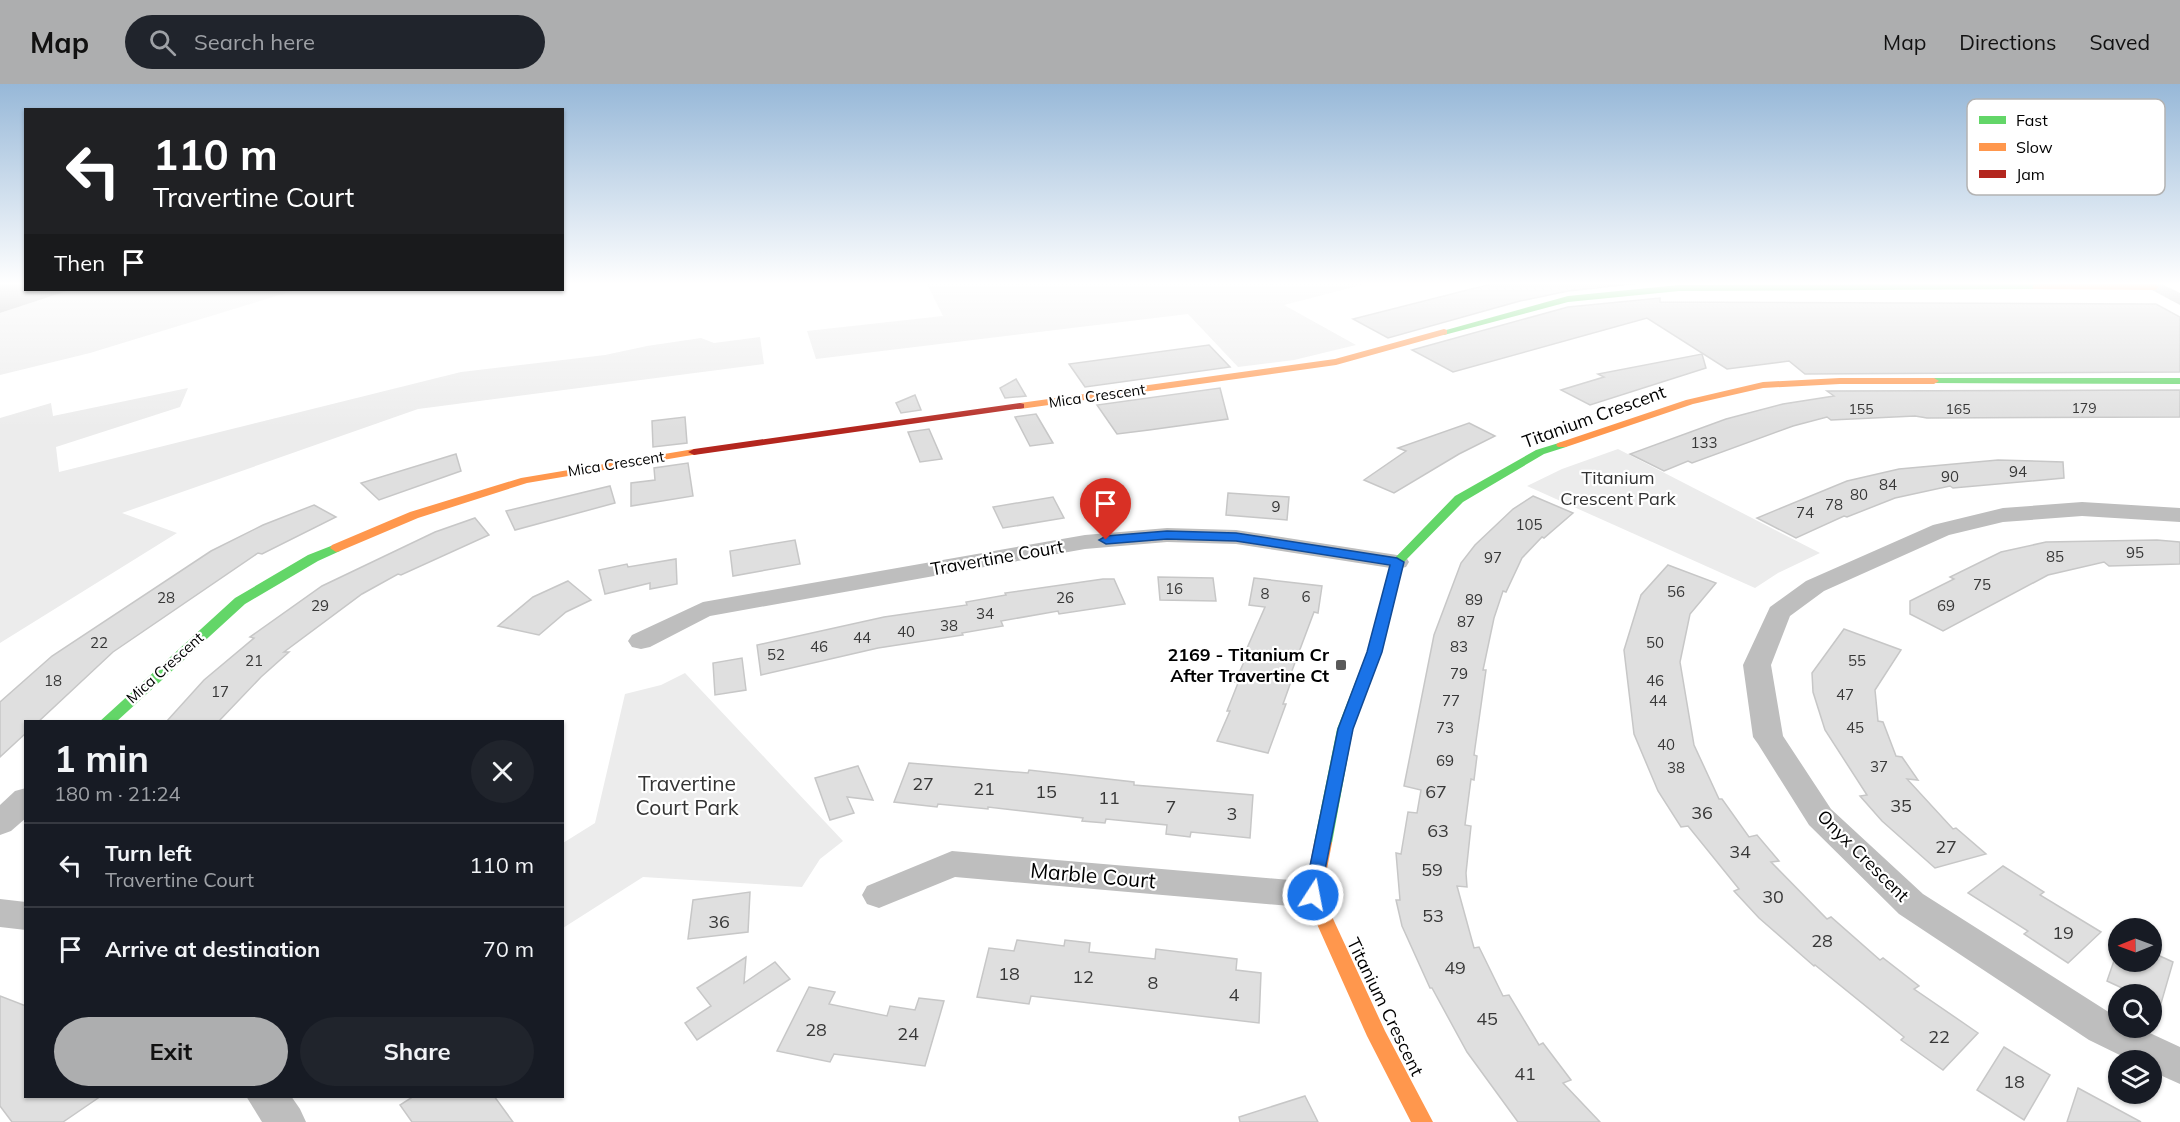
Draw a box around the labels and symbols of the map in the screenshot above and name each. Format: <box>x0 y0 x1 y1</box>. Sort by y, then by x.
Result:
legend <box>1967 99 2165 195</box>
text: Fast <box>2016 110 2048 130</box>
text: Slow <box>2016 137 2053 157</box>
text: Jam <box>2016 164 2045 184</box>
street label: Mica Crescent <box>1047 379 1146 412</box>
street label: Titanium Crescent <box>1519 380 1669 453</box>
house number: 179 <box>2071 399 2097 417</box>
house number: 155 <box>1848 400 1874 418</box>
house number: 165 <box>1945 400 1971 418</box>
house number: 133 <box>1690 433 1718 452</box>
street label: Mica Crescent <box>566 447 666 481</box>
house number: 94 <box>2009 462 2027 481</box>
park label: Titanium Crescent Park <box>1560 466 1676 510</box>
house number: 90 <box>1941 467 1959 486</box>
house number: 84 <box>1879 475 1897 494</box>
pin <box>1080 478 1131 540</box>
house number: 80 <box>1850 485 1868 504</box>
house number: 78 <box>1825 495 1843 514</box>
house number: 9 <box>1271 497 1281 516</box>
house number: 74 <box>1796 503 1814 522</box>
house number: 105 <box>1515 515 1543 534</box>
street label: Travertine Court <box>929 535 1065 580</box>
house number: 95 <box>2126 543 2144 562</box>
house number: 85 <box>2046 547 2064 566</box>
house number: 97 <box>1484 548 1502 567</box>
house number: 75 <box>1973 575 1991 594</box>
house number: 16 <box>1165 579 1183 598</box>
house number: 56 <box>1667 582 1685 601</box>
house number: 8 <box>1260 584 1270 603</box>
house number: 6 <box>1301 587 1311 606</box>
house number: 28 <box>157 588 175 607</box>
house number: 26 <box>1056 588 1074 607</box>
house number: 89 <box>1465 590 1483 609</box>
house number: 29 <box>311 596 329 615</box>
house number: 69 <box>1937 596 1955 615</box>
house number: 34 <box>976 604 994 623</box>
house number: 87 <box>1457 612 1475 631</box>
house number: 38 <box>940 616 958 635</box>
house number: 40 <box>897 622 915 641</box>
street label: Mica Crescent <box>122 628 207 707</box>
house number: 44 <box>853 628 871 647</box>
house number: 22 <box>90 633 108 652</box>
house number: 50 <box>1646 633 1664 652</box>
house number: 46 <box>810 637 828 656</box>
house number: 83 <box>1450 637 1468 656</box>
place label: 2169 - Titanium Cr After Travertine Ct <box>1167 643 1330 687</box>
house number: 52 <box>767 645 785 664</box>
house number: 21 <box>245 651 263 670</box>
house number: 55 <box>1848 651 1866 670</box>
marker: 2169 - Titanium Cr After Travertine Ct <box>1334 658 1348 672</box>
house number: 79 <box>1450 664 1468 683</box>
house number: 18 <box>44 671 62 690</box>
house number: 46 <box>1646 671 1664 690</box>
house number: 17 <box>211 682 229 701</box>
house number: 47 <box>1836 685 1854 704</box>
house number: 77 <box>1442 691 1460 710</box>
house number: 44 <box>1649 691 1667 710</box>
house number: 73 <box>1436 718 1454 737</box>
house number: 45 <box>1846 718 1864 737</box>
house number: 40 <box>1657 735 1675 754</box>
house number: 69 <box>1436 751 1454 770</box>
house number: 37 <box>1870 757 1888 776</box>
house number: 38 <box>1667 758 1685 777</box>
park label: Travertine Court Park <box>636 770 739 820</box>
house number: 27 <box>912 772 934 795</box>
house number: 21 <box>973 777 995 800</box>
house number: 15 <box>1035 780 1057 803</box>
house number: 67 <box>1425 780 1447 803</box>
house number: 11 <box>1098 786 1120 809</box>
house number: 35 <box>1890 794 1912 817</box>
house number: 7 <box>1166 795 1176 818</box>
house number: 36 <box>1691 801 1713 824</box>
house number: 3 <box>1227 802 1237 825</box>
street label: Onyx Crescent <box>1812 805 1914 907</box>
house number: 63 <box>1427 819 1449 842</box>
house number: 27 <box>1935 835 1957 858</box>
house number: 34 <box>1729 840 1751 863</box>
street label: Marble Court <box>1029 857 1157 893</box>
house number: 59 <box>1421 858 1443 881</box>
position arrow <box>1281 863 1345 927</box>
house number: 30 <box>1762 885 1784 908</box>
house number: 53 <box>1422 904 1444 927</box>
house number: 36 <box>708 910 730 933</box>
north arrow <box>2108 918 2162 972</box>
house number: 19 <box>2052 921 2074 944</box>
house number: 28 <box>1811 929 1833 952</box>
street label: Titanium Crescent <box>1342 934 1429 1080</box>
house number: 49 <box>1444 956 1466 979</box>
house number: 18 <box>998 962 1020 985</box>
house number: 12 <box>1072 965 1094 988</box>
house number: 8 <box>1148 971 1158 994</box>
house number: 4 <box>1229 983 1240 1006</box>
house number: 45 <box>1476 1007 1498 1030</box>
house number: 28 <box>805 1018 827 1041</box>
house number: 24 <box>897 1022 919 1045</box>
house number: 22 <box>1928 1025 1950 1048</box>
house number: 41 <box>1514 1062 1536 1085</box>
house number: 18 <box>2003 1070 2025 1093</box>

